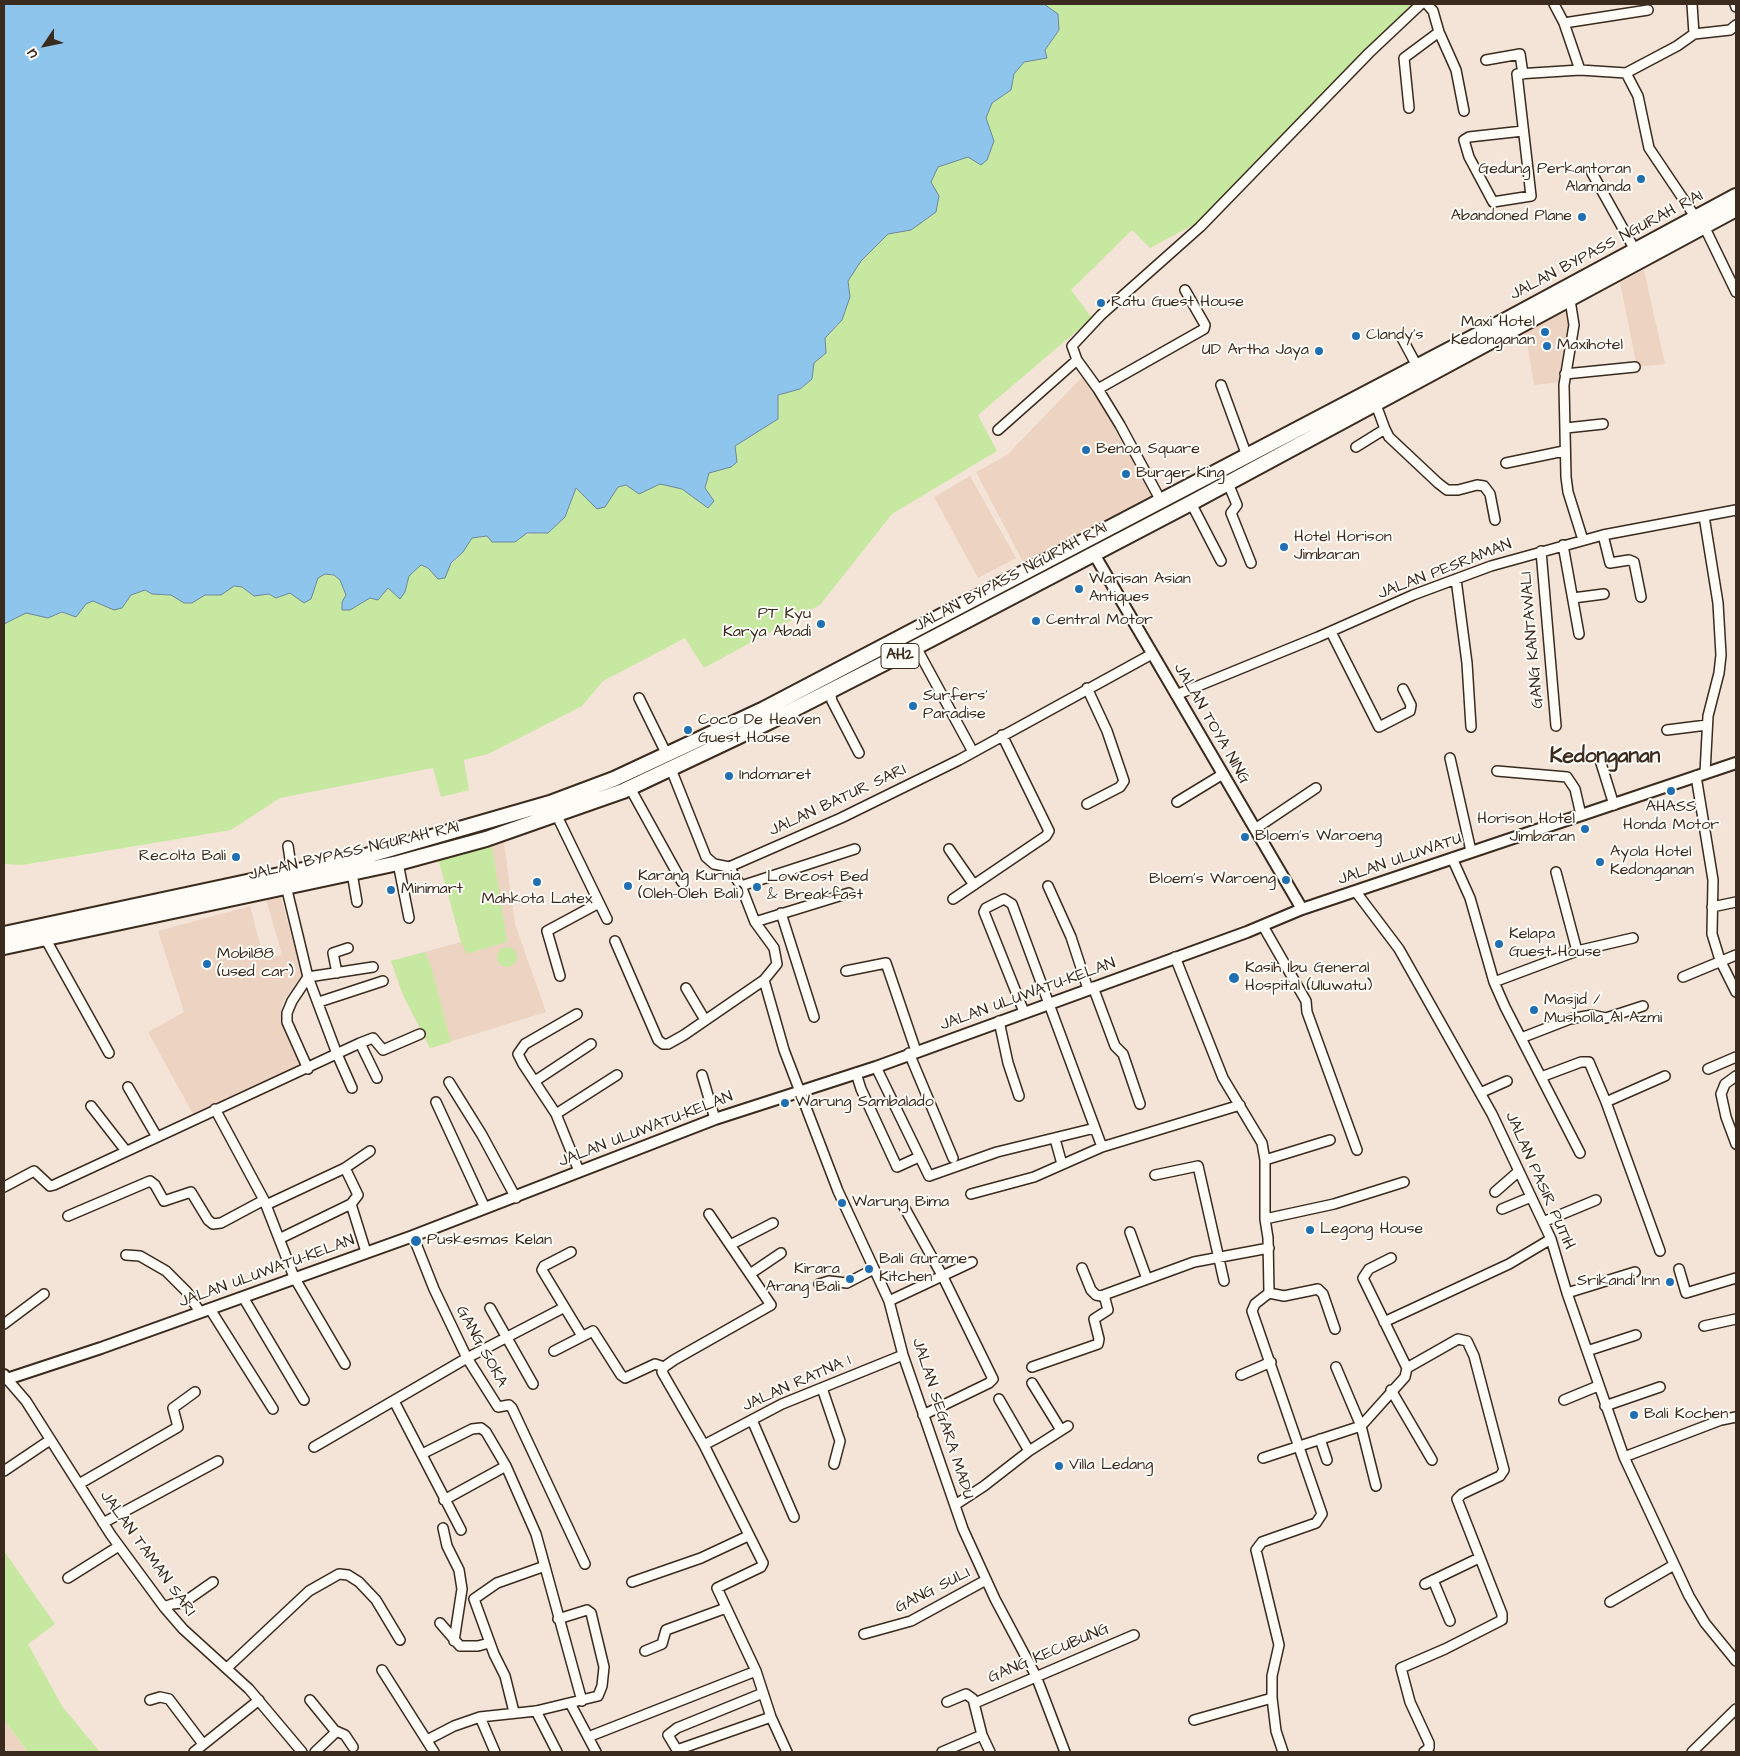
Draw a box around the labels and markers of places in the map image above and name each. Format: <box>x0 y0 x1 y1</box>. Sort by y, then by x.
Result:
place label: Gedung Perkantoran Alamanda <box>1478 160 1631 198</box>
marker: Gedung Perkantoran Alamanda <box>1635 173 1647 185</box>
place label: Abandoned Plane <box>1451 207 1572 227</box>
marker: Abandoned Plane <box>1576 211 1588 223</box>
place label: Ratu Guest House <box>1111 293 1244 313</box>
marker: Ratu Guest House <box>1095 297 1107 309</box>
place label: Maxi Hotel Kedonganan <box>1451 313 1535 351</box>
place label: Clandy's <box>1366 326 1424 346</box>
marker: Maxi Hotel Kedonganan <box>1539 326 1551 338</box>
marker: Clandy's <box>1350 330 1362 342</box>
place label: Maxihotel <box>1557 336 1623 356</box>
marker: Maxihotel <box>1541 340 1553 352</box>
place label: UD Artha Jaya <box>1202 341 1309 361</box>
marker: UD Artha Jaya <box>1313 345 1325 357</box>
place label: Benoa Square <box>1096 440 1200 460</box>
marker: Benoa Square <box>1080 444 1092 456</box>
place label: Burger King <box>1136 464 1225 484</box>
marker: Burger King <box>1120 468 1132 480</box>
place label: Hotel Horison Jimbaran <box>1294 528 1392 566</box>
marker: Hotel Horison Jimbaran <box>1278 541 1290 553</box>
place label: Warisan Asian Antiques <box>1089 570 1191 608</box>
marker: Warisan Asian Antiques <box>1073 583 1085 595</box>
place label: PT Kyu Karya Abadi <box>723 605 811 643</box>
place label: Central Motor <box>1046 611 1153 631</box>
marker: Central Motor <box>1030 615 1042 627</box>
marker: PT Kyu Karya Abadi <box>815 618 827 630</box>
place label: Surfers' Paradise <box>923 687 988 725</box>
marker: Surfers' Paradise <box>907 700 919 712</box>
place label: Coco De Heaven Guest House <box>698 711 821 749</box>
marker: Coco De Heaven Guest House <box>682 724 694 736</box>
place label: Indomaret <box>739 766 811 786</box>
marker: Indomaret <box>723 770 735 782</box>
marker: AHASS Honda Motor <box>1665 785 1677 797</box>
place label: AHASS Honda Motor <box>1623 798 1719 836</box>
place label: Horison Hotel Jimbaran <box>1477 810 1575 848</box>
marker: Horison Hotel Jimbaran <box>1579 823 1591 835</box>
place label: Bloem's Waroeng <box>1255 827 1382 847</box>
marker: Bloem's Waroeng <box>1239 831 1251 843</box>
place label: Ayola Hotel Kedonganan <box>1610 843 1694 881</box>
place label: Recolta Bali <box>139 847 226 867</box>
marker: Recolta Bali <box>230 851 242 863</box>
marker: Ayola Hotel Kedonganan <box>1594 856 1606 868</box>
place label: Karang Kurnia (Oleh-Oleh Bali) <box>638 867 744 905</box>
place label: Lowcost Bed & Breakfast <box>767 868 868 906</box>
place label: Bloem’s Waroeng <box>1149 870 1276 890</box>
marker: Bloem’s Waroeng <box>1280 874 1292 886</box>
marker: Mahkota Latex <box>531 876 543 888</box>
place label: Minimart <box>401 880 463 900</box>
marker: Karang Kurnia (Oleh-Oleh Bali) <box>622 880 634 892</box>
marker: Lowcost Bed & Breakfast <box>751 881 763 893</box>
marker: Minimart <box>385 884 397 896</box>
place label: Mahkota Latex <box>481 890 593 910</box>
place label: Kelapa Guest House <box>1509 925 1601 963</box>
marker: Kelapa Guest House <box>1493 938 1505 950</box>
place label: Mobil88 (used car) <box>217 945 294 983</box>
marker: Mobil88 (used car) <box>201 958 213 970</box>
place label: Kasih Ibu General Hospital (Uluwatu) <box>1245 959 1372 997</box>
marker: Kasih Ibu General Hospital (Uluwatu) <box>1227 971 1241 985</box>
place label: Masjid / Musholla Al Azmi <box>1544 991 1662 1029</box>
marker: Masjid / Musholla Al Azmi <box>1528 1004 1540 1016</box>
place label: Warung Sambalado <box>795 1093 934 1113</box>
marker: Warung Sambalado <box>779 1097 791 1109</box>
place label: Warung Bima <box>852 1193 949 1213</box>
marker: Warung Bima <box>836 1197 848 1209</box>
place label: Legong House <box>1320 1220 1423 1240</box>
marker: Legong House <box>1304 1224 1316 1236</box>
place label: Puskesmas Kelan <box>427 1231 552 1251</box>
marker: Puskesmas Kelan <box>409 1234 423 1248</box>
place label: Bali Gurame Kitchen <box>879 1250 967 1288</box>
place label: Kirara Arang Bali <box>766 1260 840 1298</box>
marker: Bali Gurame Kitchen <box>863 1263 875 1275</box>
place label: Srikandi Inn <box>1577 1272 1660 1292</box>
marker: Kirara Arang Bali <box>844 1273 856 1285</box>
marker: Srikandi Inn <box>1664 1276 1676 1288</box>
place label: Bali Kochen <box>1644 1405 1728 1425</box>
marker: Bali Kochen <box>1628 1409 1640 1421</box>
place label: Villa Ledang <box>1069 1456 1153 1476</box>
marker: Villa Ledang <box>1053 1460 1065 1472</box>

